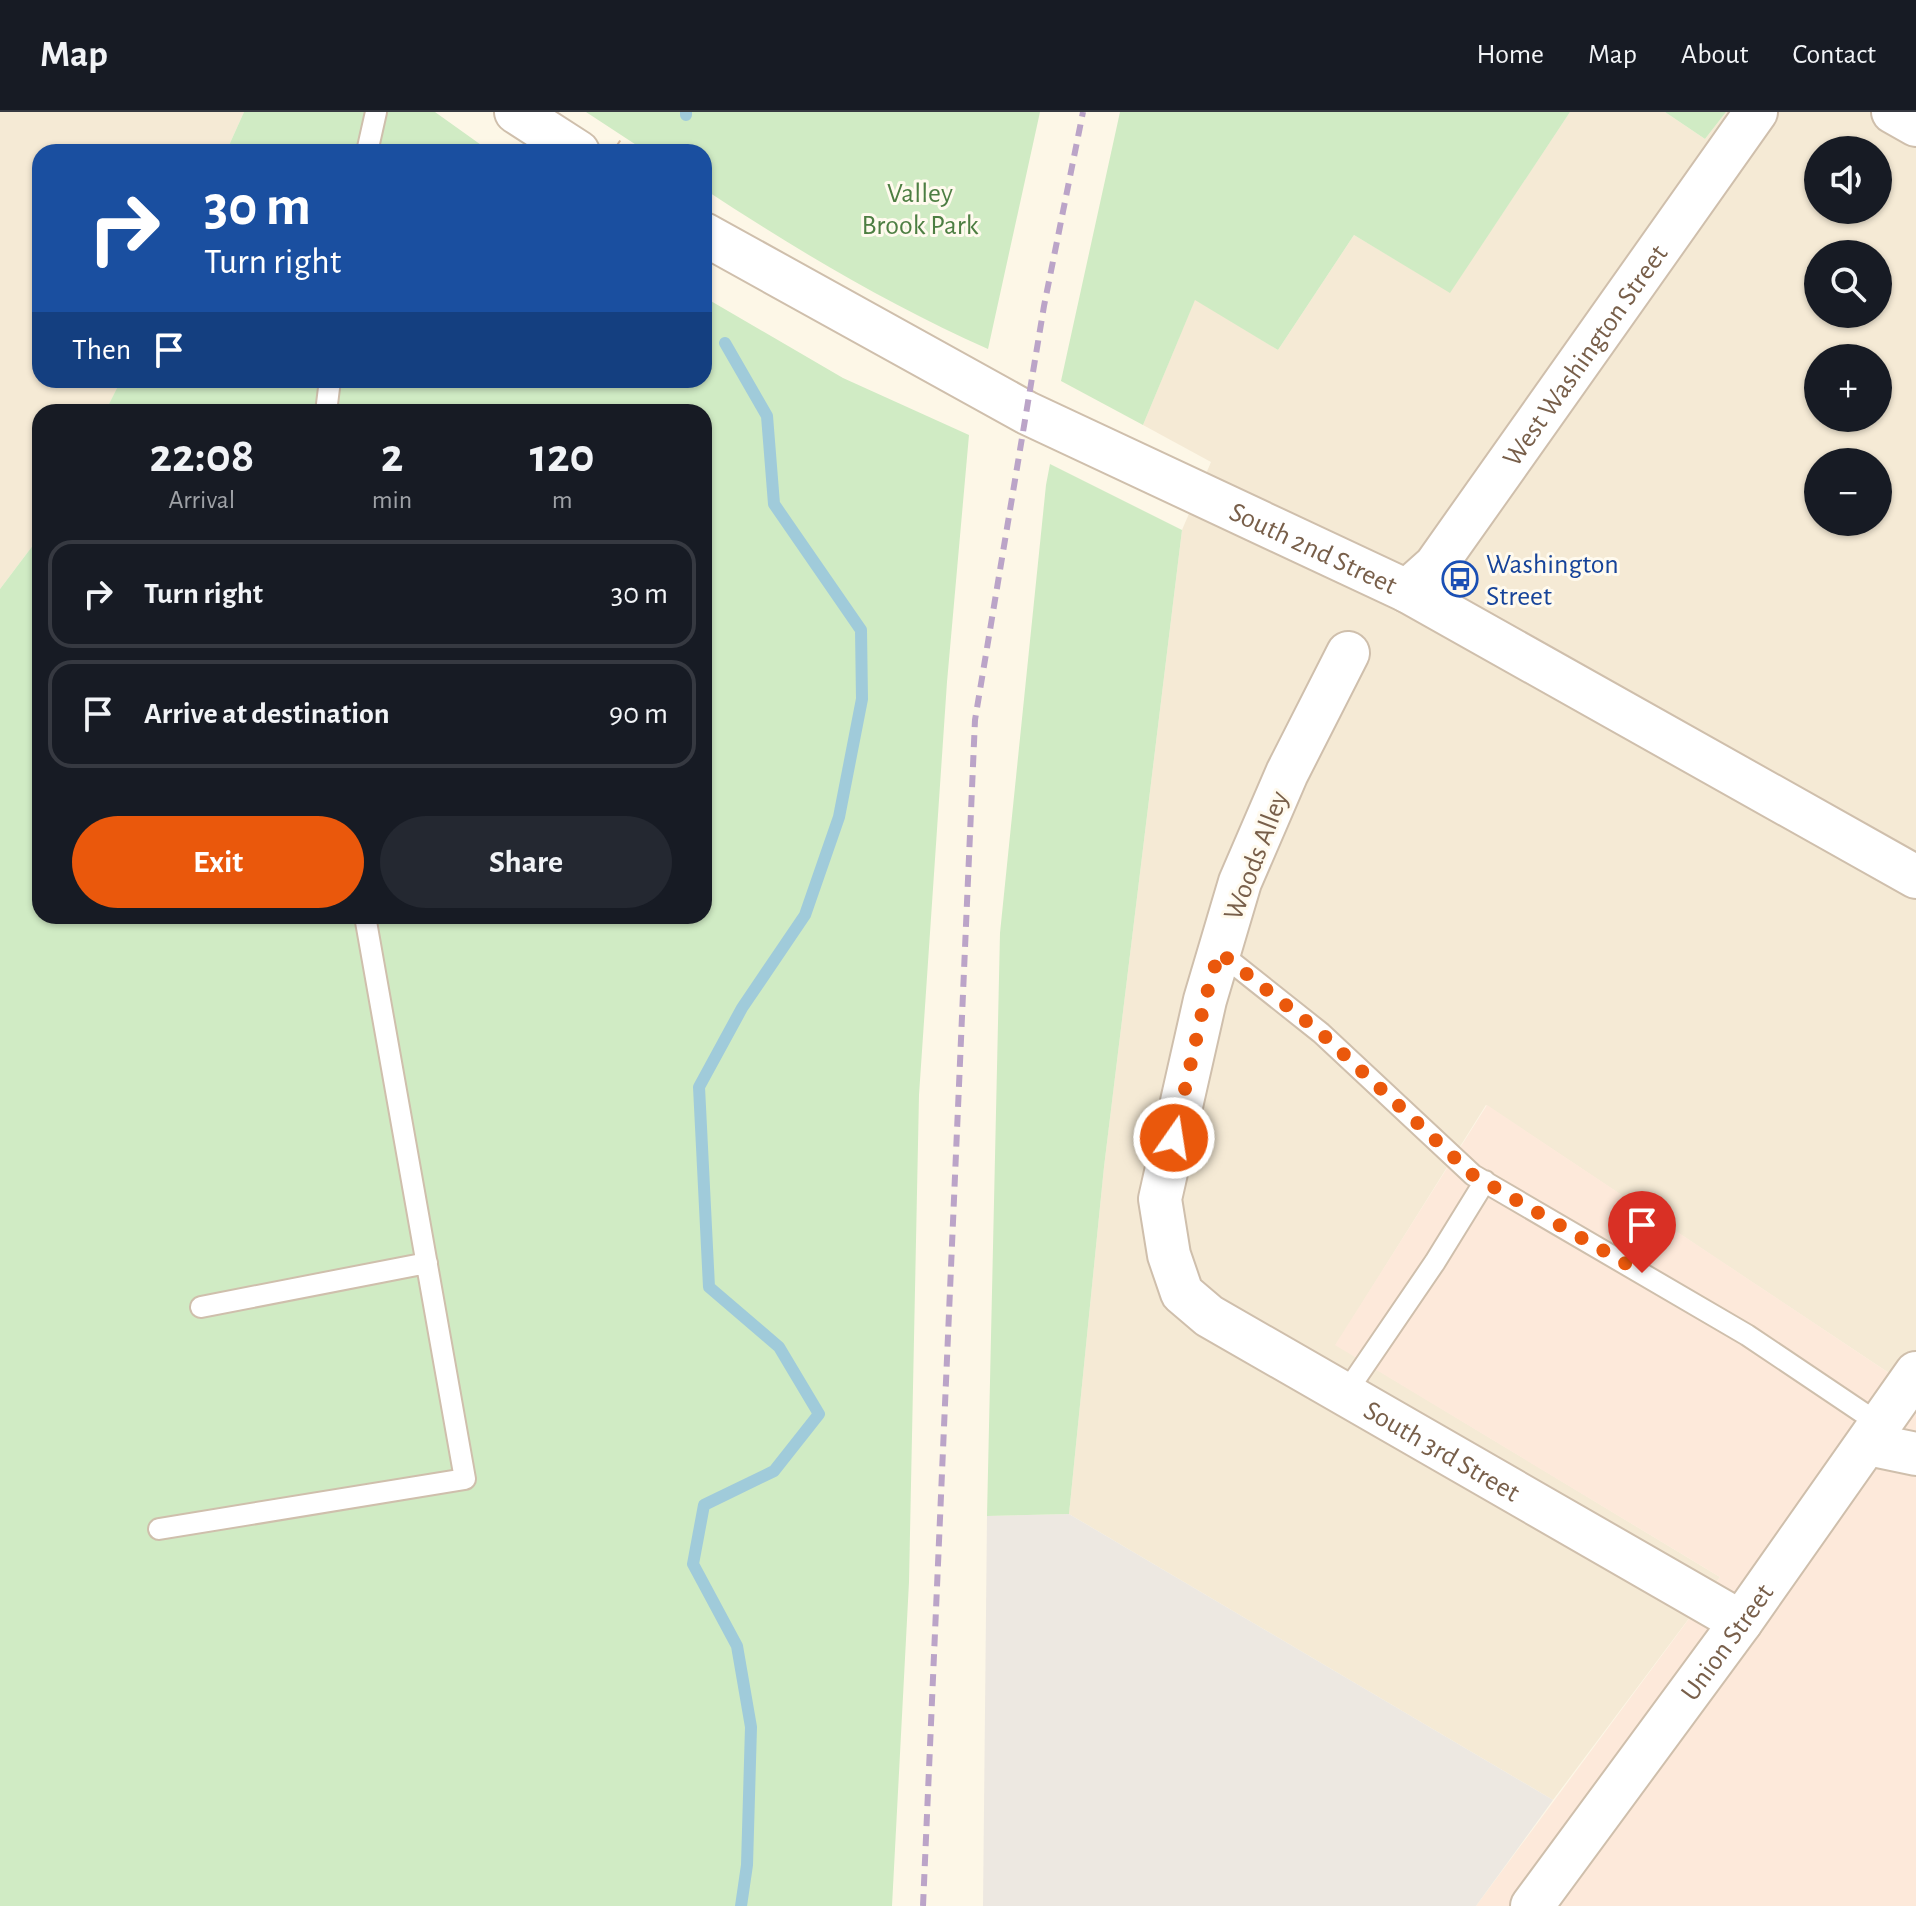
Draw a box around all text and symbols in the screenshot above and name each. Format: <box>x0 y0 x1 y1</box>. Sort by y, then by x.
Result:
text: Map <box>40 36 108 74</box>
text: Home <box>1477 41 1544 69</box>
text: Map <box>1588 41 1637 69</box>
text: About <box>1681 41 1749 69</box>
text: Contact <box>1793 41 1876 69</box>
map controls <box>1804 136 1892 536</box>
button: sound <box>1804 136 1892 224</box>
icon: right <box>72 176 176 280</box>
text: 30 m <box>204 179 311 235</box>
park label: Valley Brook Park <box>862 180 979 240</box>
street label: West Washington Street <box>1498 240 1674 472</box>
button: search <box>1804 240 1892 328</box>
text: Turn right <box>204 244 341 280</box>
icon: arrive <box>147 328 191 372</box>
text: Then <box>72 335 131 365</box>
button: + <box>1804 344 1892 432</box>
text: 22:08 <box>149 433 254 481</box>
text: 2 <box>381 433 403 481</box>
text: 120 <box>530 433 595 481</box>
button: − <box>1804 448 1892 536</box>
text: Arrival <box>168 487 235 513</box>
text: min <box>372 487 412 513</box>
text: m <box>552 487 573 513</box>
street label: South 2nd Street <box>1225 498 1401 600</box>
place label: Washington Street <box>1486 551 1619 611</box>
bus stop icon: Washington Street <box>1441 560 1479 598</box>
icon: right <box>76 572 120 616</box>
text: Turn right <box>144 579 263 609</box>
text: 30 m <box>611 579 668 609</box>
icon: arrive <box>76 692 120 736</box>
text: Arrive at destination <box>144 699 390 729</box>
text: 90 m <box>609 699 668 729</box>
street label: Woods Alley <box>1219 787 1294 924</box>
button: Exit <box>72 816 364 908</box>
button: Share <box>380 816 672 908</box>
position arrow <box>1132 1096 1216 1180</box>
pin <box>1608 1191 1676 1273</box>
icon: arrive <box>1620 1203 1664 1247</box>
street label: South 3rd Street <box>1359 1396 1524 1508</box>
street label: Union Street <box>1676 1579 1779 1706</box>

